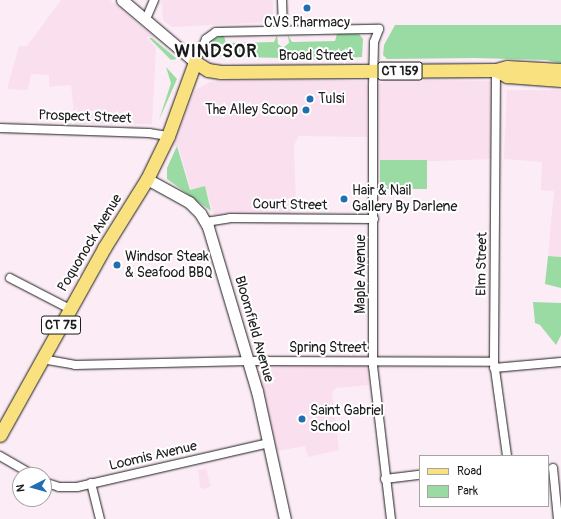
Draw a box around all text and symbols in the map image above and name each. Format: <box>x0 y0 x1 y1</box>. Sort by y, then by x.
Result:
marker: CVS Pharmacy <box>302 3 312 13</box>
place label: CVS Pharmacy <box>264 15 350 31</box>
district label: WINDSOR <box>174 41 258 63</box>
street label: Broad Street <box>279 48 353 64</box>
road number: CT 159 <box>377 60 423 82</box>
place label: Tulsi <box>318 91 344 107</box>
marker: Tulsi <box>305 94 315 104</box>
place label: The Alley Scoop <box>205 102 298 118</box>
marker: The Alley Scoop <box>301 105 311 115</box>
street label: Prospect Street <box>38 107 132 127</box>
place label: Hair & Nail Gallery By Darlene <box>352 183 457 216</box>
street label: Poquonock Avenue <box>54 191 126 295</box>
marker: Hair & Nail Gallery By Darlene <box>339 194 349 204</box>
street label: Court Street <box>252 196 328 214</box>
street label: Elm Street <box>473 232 491 296</box>
street label: Maple Avenue <box>353 234 369 314</box>
place label: Windsor Steak & Seafood BBQ <box>125 249 213 282</box>
marker: Windsor Steak & Seafood BBQ <box>112 260 122 270</box>
street label: Bloomfield Avenue <box>231 274 277 384</box>
road number: CT 75 <box>41 314 81 336</box>
street label: Spring Street <box>289 340 367 356</box>
place label: Saint Gabriel School <box>310 403 384 436</box>
marker: Saint Gabriel School <box>297 414 307 424</box>
street label: Loomis Avenue <box>107 438 199 474</box>
legend <box>419 455 549 507</box>
text: Road <box>457 464 482 479</box>
north arrow <box>12 467 52 507</box>
text: N <box>14 484 27 493</box>
text: Park <box>457 484 478 499</box>

